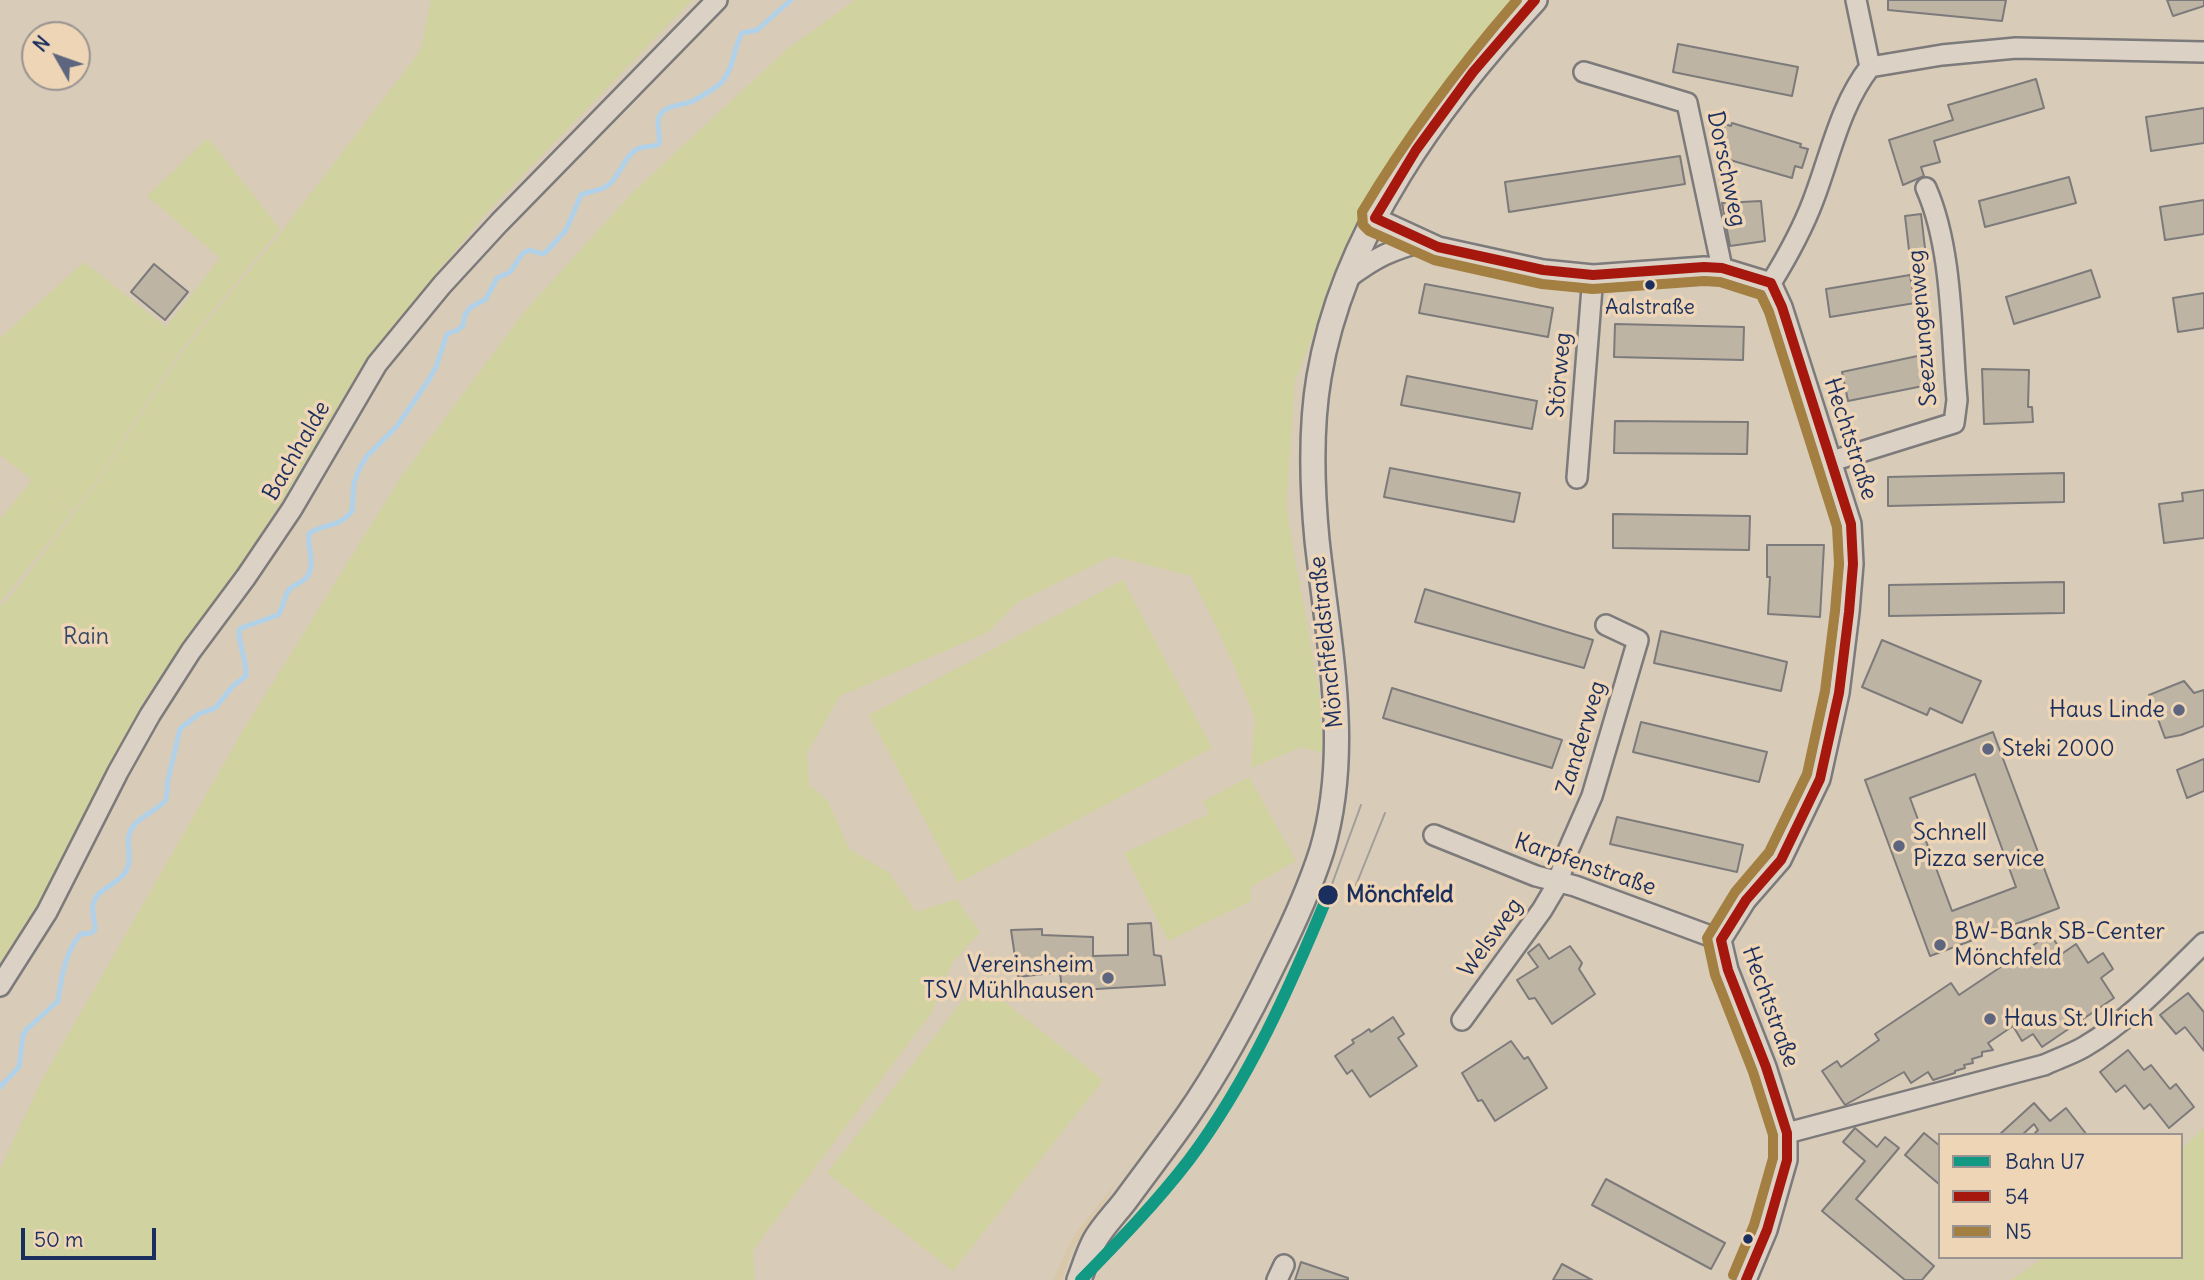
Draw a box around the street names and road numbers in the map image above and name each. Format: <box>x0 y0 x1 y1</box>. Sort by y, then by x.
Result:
street label: Dorschweg <box>1700 109 1752 229</box>
street label: Seezungenweg <box>1902 249 1944 407</box>
street label: Störweg <box>1543 331 1577 419</box>
street label: Hechtstraße <box>1817 375 1883 503</box>
street label: Bachhalde <box>257 396 337 506</box>
street label: Mönchfeldstraße <box>1304 555 1350 729</box>
street label: Zanderweg <box>1552 678 1612 798</box>
street label: Karpfenstraße <box>1511 828 1659 902</box>
street label: Welsweg <box>1453 893 1529 983</box>
street label: Hechtstraße <box>1735 943 1805 1071</box>

